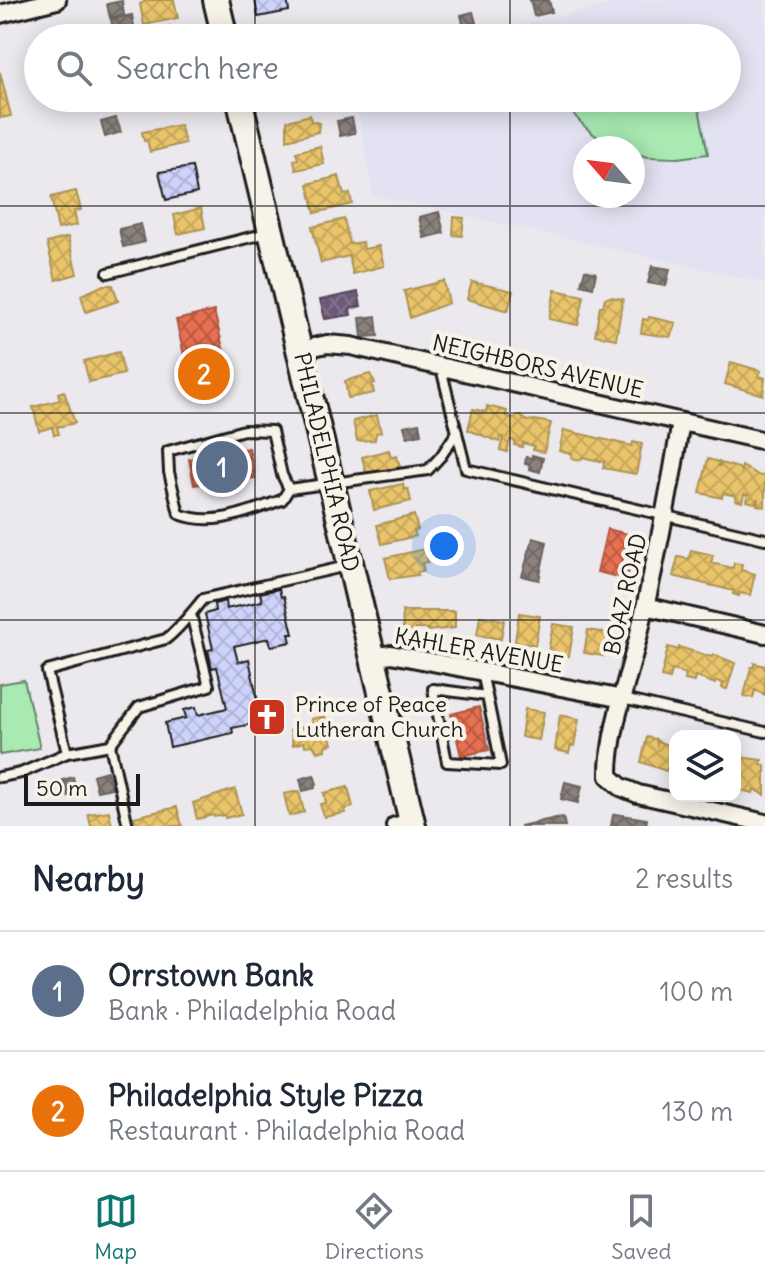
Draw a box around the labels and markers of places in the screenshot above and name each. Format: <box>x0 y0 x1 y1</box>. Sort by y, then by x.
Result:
pin: 2 <box>178 344 230 404</box>
pin: 1 <box>196 437 248 497</box>
place label: Prince of Peace Lutheran Church <box>295 690 463 743</box>
church icon: Prince of Peace Lutheran Church <box>246 696 288 738</box>

